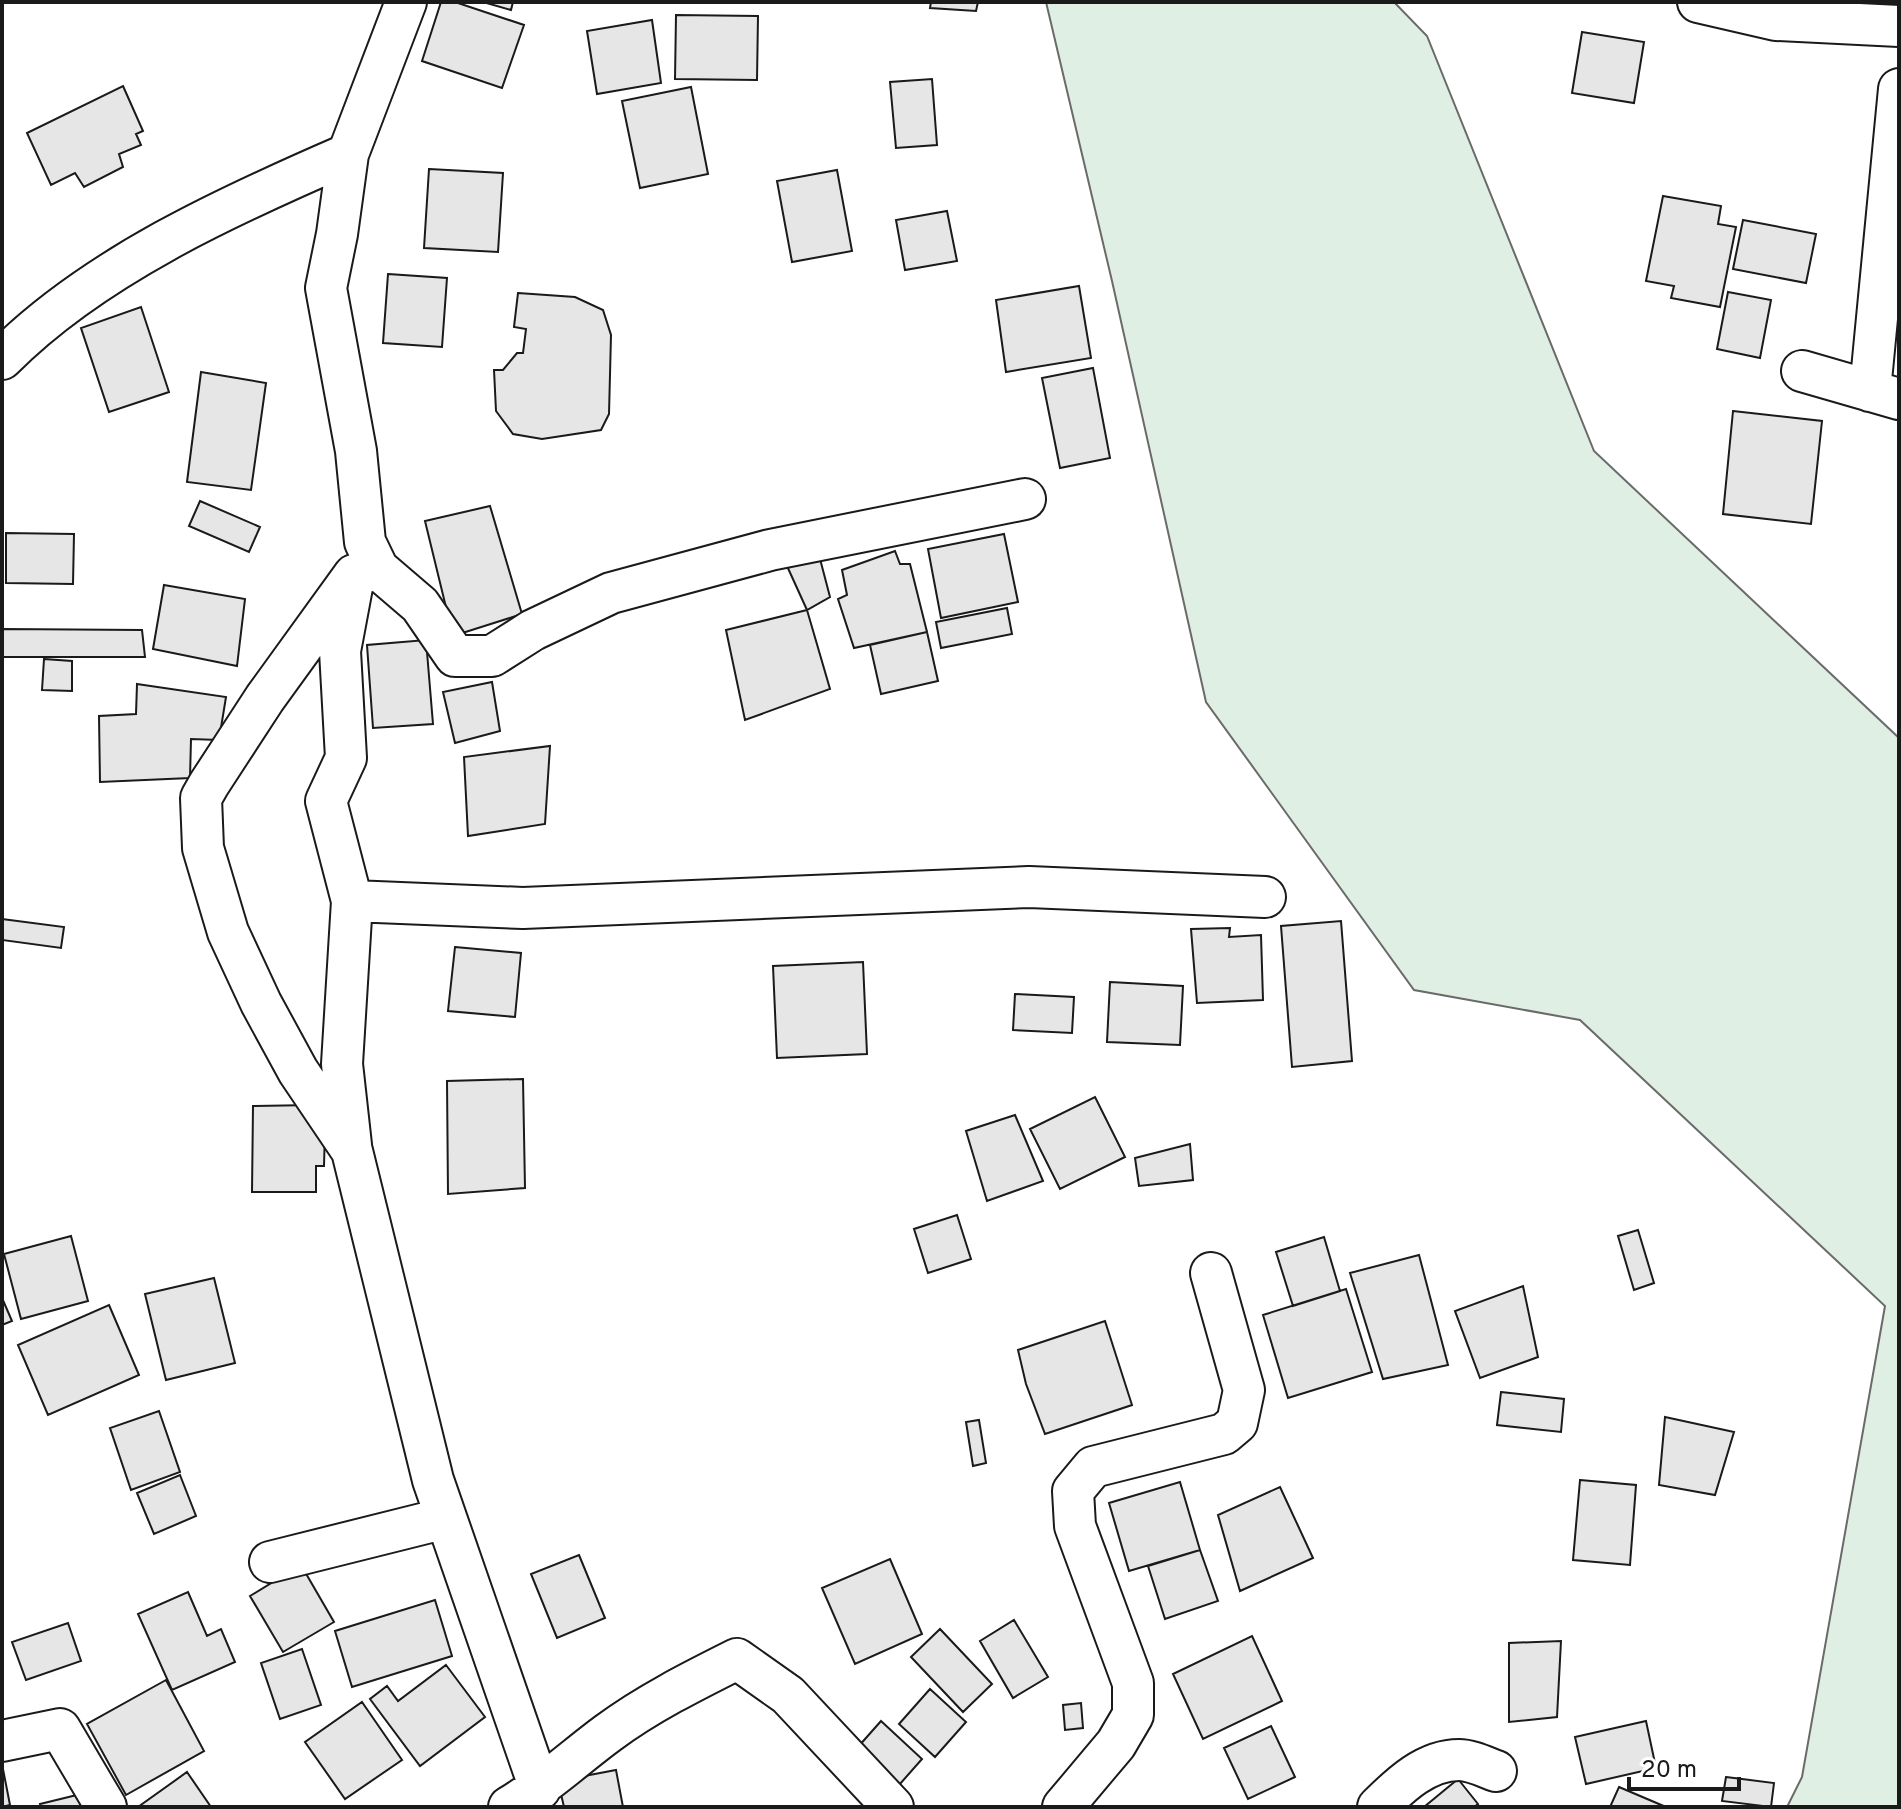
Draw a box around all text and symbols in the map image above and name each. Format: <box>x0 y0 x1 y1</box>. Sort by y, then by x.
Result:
scale bar <box>1629 1741 1739 1791</box>
text: 20 m <box>1641 1756 1697 1786</box>

